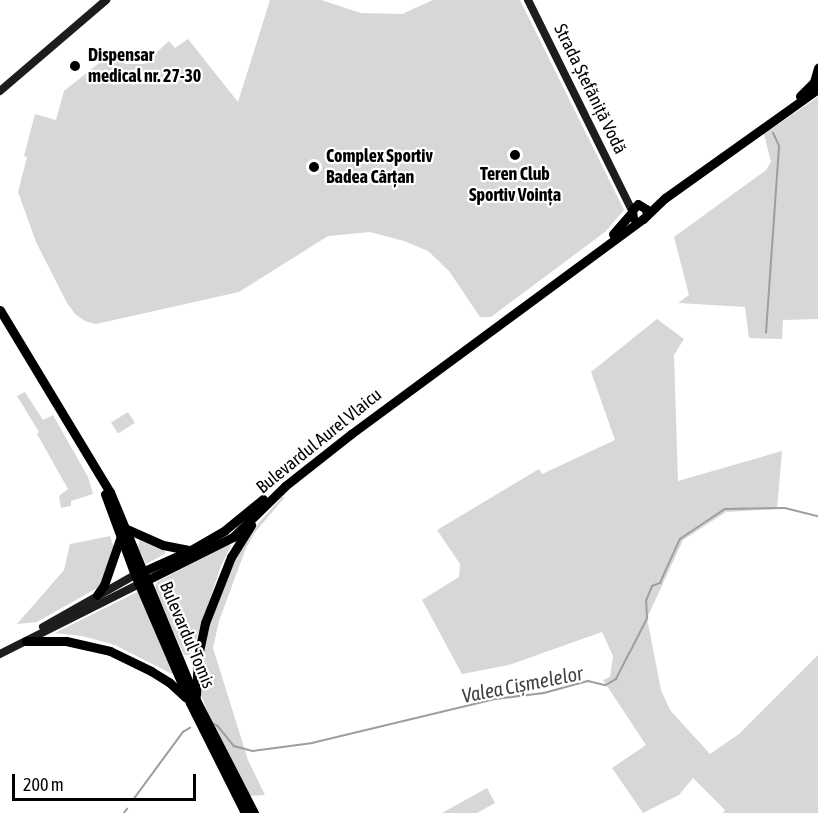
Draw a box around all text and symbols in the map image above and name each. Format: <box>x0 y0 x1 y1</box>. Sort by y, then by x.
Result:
street label: Strada Ștefăniță Vodă <box>549 20 631 158</box>
place label: Dispensar medical nr. 27-30 <box>88 45 201 88</box>
marker: Dispensar medical nr. 27-30 <box>66 57 84 75</box>
place label: Complex Sportiv Badea Cârțan <box>326 146 433 188</box>
marker: Teren Club Sportiv Voința <box>508 148 522 162</box>
marker: Complex Sportiv Badea Cârțan <box>307 160 321 174</box>
place label: Teren Club Sportiv Voința <box>469 164 561 207</box>
street label: Bulevardul Aurel Vlaicu <box>252 384 386 498</box>
street label: Bulevardul Tomis <box>155 578 219 692</box>
water label: Valea Cișmelelor <box>459 661 585 707</box>
scale bar <box>15 762 200 800</box>
text: 200 m <box>23 774 64 795</box>

